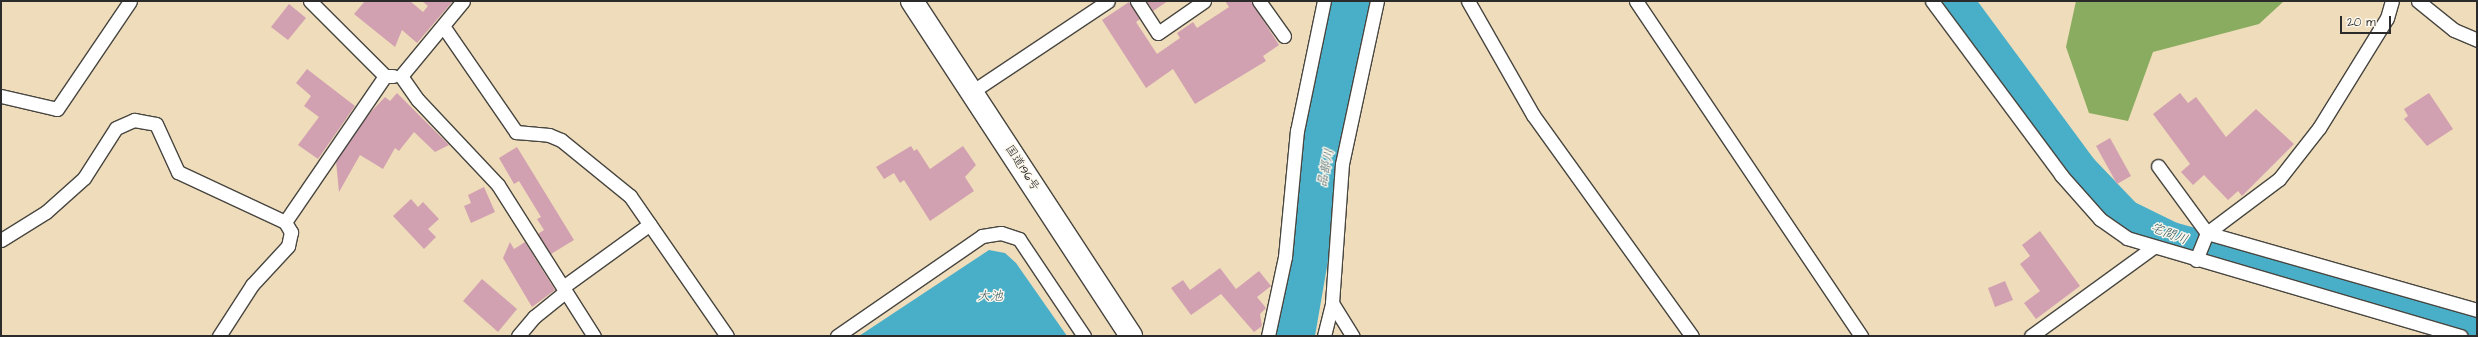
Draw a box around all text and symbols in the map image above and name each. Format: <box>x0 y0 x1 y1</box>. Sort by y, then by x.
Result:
scale bar <box>2342 8 2393 34</box>
text: 20 m <box>2347 14 2376 31</box>
street label: 国道196号 <box>1002 142 1042 194</box>
water label: 品部川 <box>1314 147 1338 189</box>
water label: 宅間川 <box>2148 220 2190 248</box>
water label: 大池 <box>977 288 1003 304</box>

